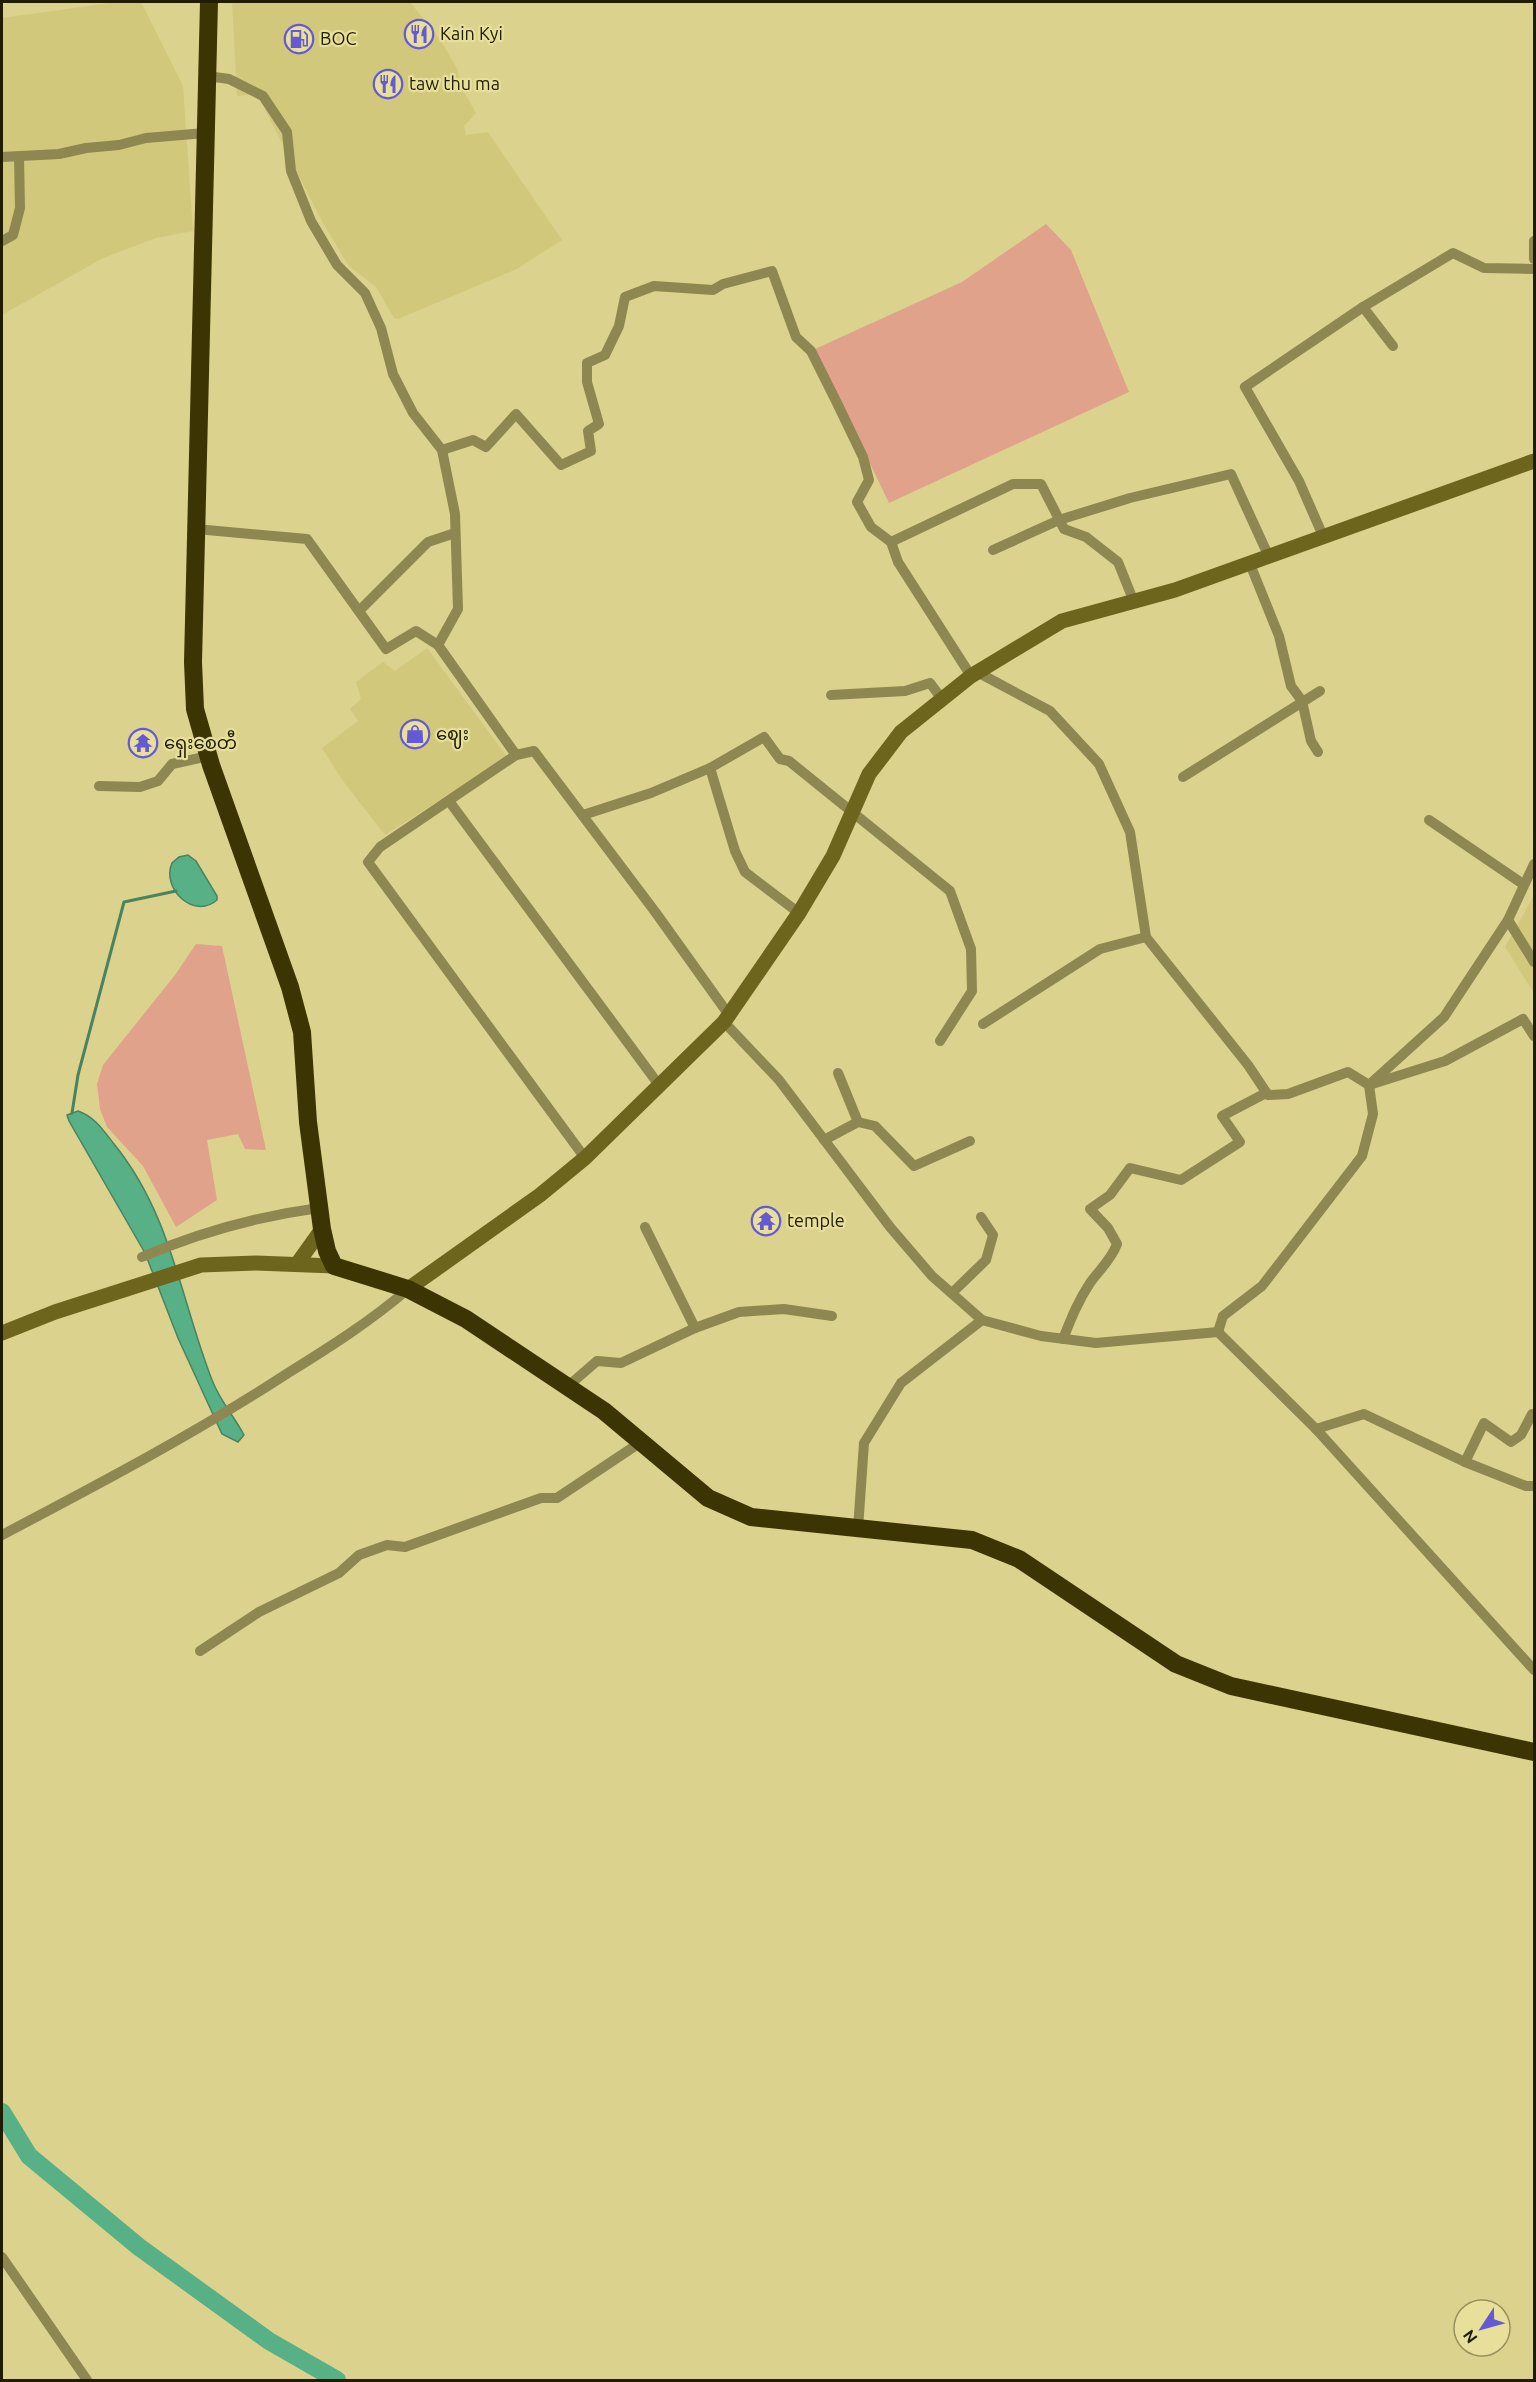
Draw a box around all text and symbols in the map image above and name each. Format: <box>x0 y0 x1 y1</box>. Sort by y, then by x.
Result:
restaurant icon: Kain Kyi <box>403 18 435 50</box>
fuel station icon: BOC <box>283 23 315 55</box>
place label: Kain Kyi <box>440 23 503 43</box>
place label: BOC <box>320 28 356 48</box>
restaurant icon: taw thu ma <box>372 68 404 100</box>
place label: taw thu ma <box>409 73 500 93</box>
shop icon: ဈေး <box>399 718 431 750</box>
place label: ဈေး <box>436 723 469 749</box>
temple icon: ရှေးစေတီ <box>127 727 159 759</box>
place label: ရှေးစေတီ <box>164 729 237 758</box>
temple icon: temple <box>750 1205 782 1237</box>
place label: temple <box>787 1210 845 1230</box>
north arrow <box>1452 2298 1512 2358</box>
text: N <box>1459 2327 1481 2347</box>

